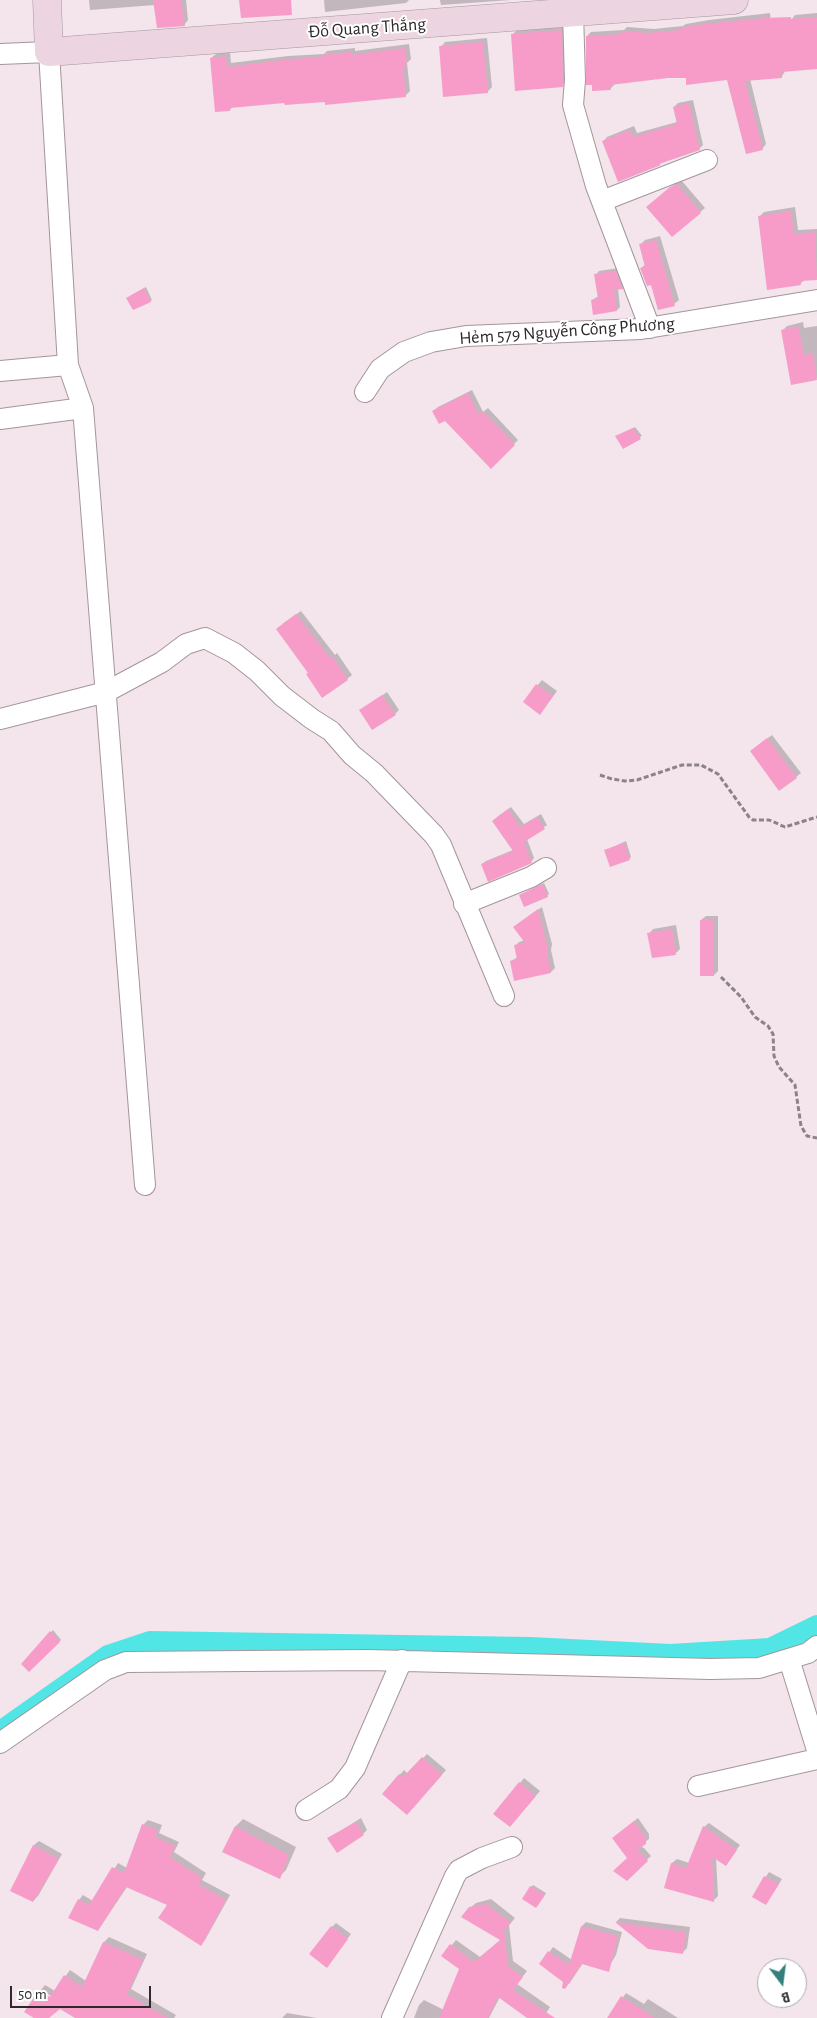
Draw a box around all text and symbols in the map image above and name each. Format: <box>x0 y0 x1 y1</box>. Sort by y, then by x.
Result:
street label: Đỗ Quang Thắng <box>307 13 427 43</box>
street label: Hẻm 579 Nguyễn Công Phương <box>459 313 675 349</box>
north arrow <box>757 1958 807 2008</box>
scale bar <box>12 1976 154 2008</box>
text: 50 m <box>18 1987 47 2002</box>
text: B <box>780 1989 791 2004</box>

